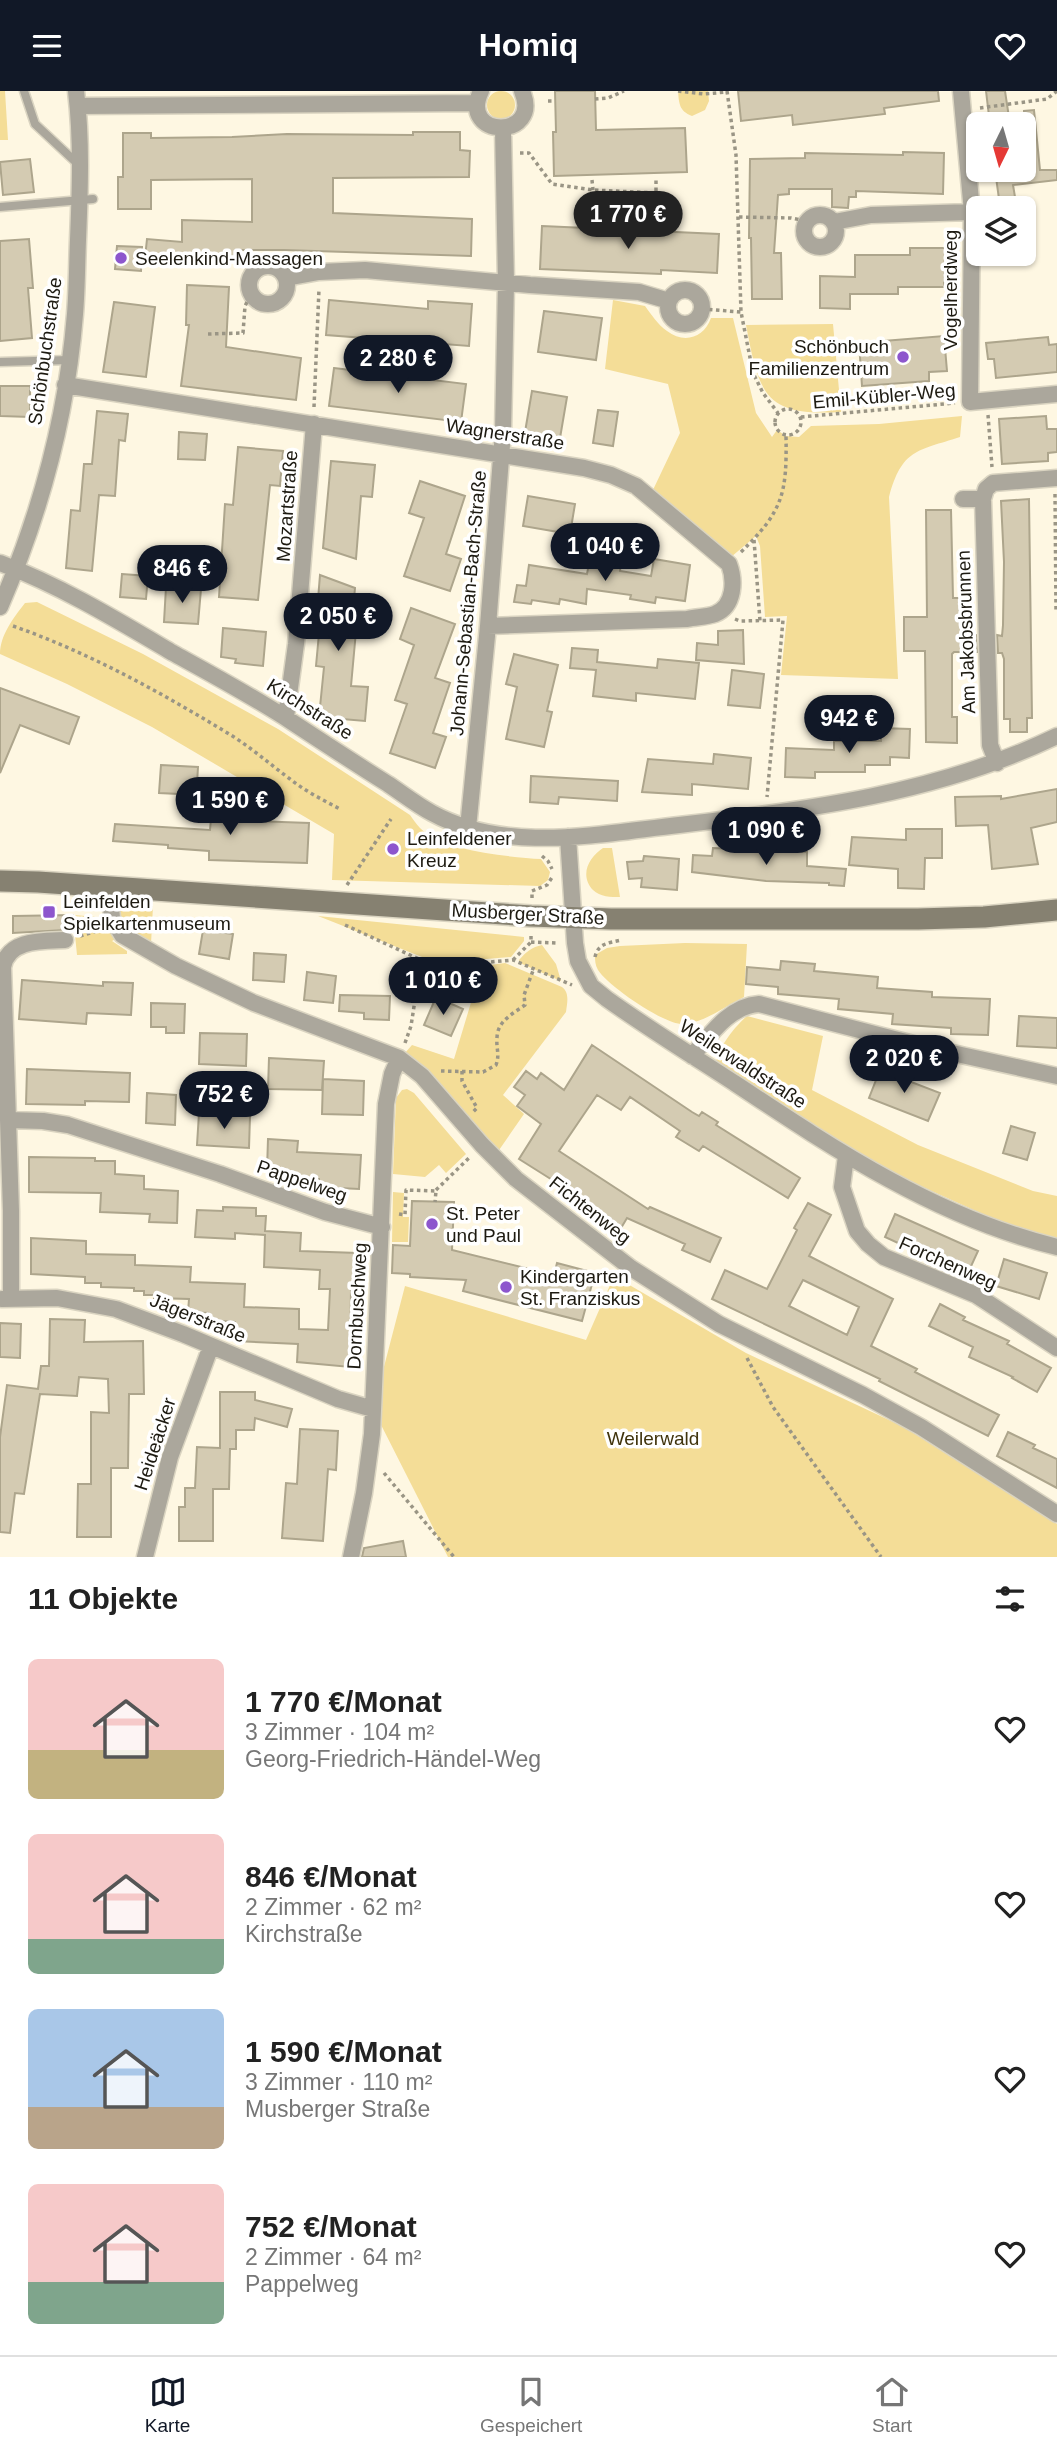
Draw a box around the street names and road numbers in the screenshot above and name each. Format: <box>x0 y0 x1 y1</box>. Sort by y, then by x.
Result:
street label: Vogelherdweg <box>940 230 961 350</box>
street label: Schönbuchstraße <box>24 276 66 426</box>
street label: Emil-Kübler-Weg <box>812 379 956 413</box>
street label: Wagnerstraße <box>444 414 566 454</box>
street label: Mozartstraße <box>273 449 301 563</box>
street label: Johann-Sebastian-Bach-Straße <box>446 470 490 736</box>
street label: Am Jakobsbrunnen <box>953 550 979 714</box>
street label: Kirchstraße <box>263 674 357 744</box>
street label: Musberger Straße <box>451 900 605 928</box>
street label: Weilerwaldstraße <box>676 1015 810 1113</box>
street label: Pappelweg <box>254 1156 350 1206</box>
street label: Fichtenweg <box>545 1172 635 1248</box>
street label: Forchenweg <box>896 1232 1000 1294</box>
street label: Dornbuschweg <box>343 1242 371 1370</box>
street label: Jägerstraße <box>147 1289 249 1347</box>
street label: Heideäcker <box>130 1394 180 1493</box>

